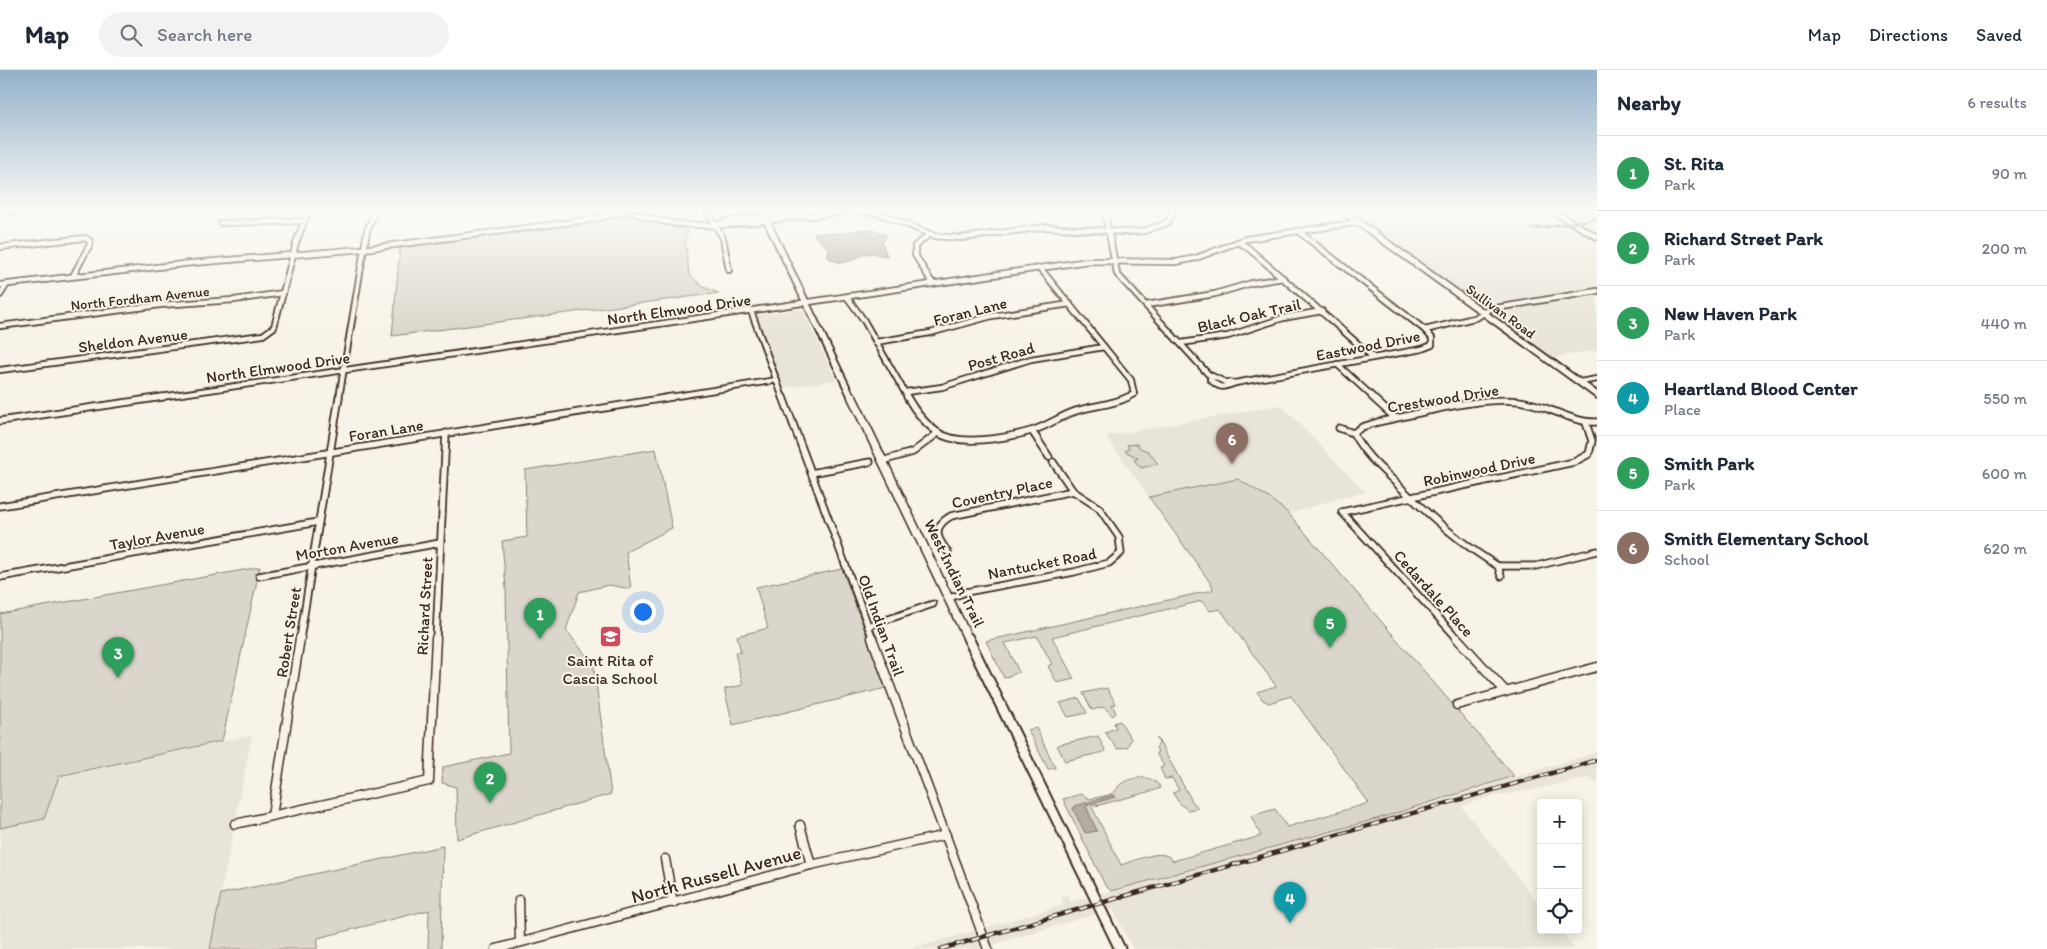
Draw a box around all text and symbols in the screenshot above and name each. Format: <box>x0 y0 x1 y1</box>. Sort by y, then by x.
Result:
search box <box>99 12 449 57</box>
text: Map <box>25 20 69 49</box>
icon: search <box>117 21 145 49</box>
text: Search here <box>157 23 252 46</box>
text: Map <box>1808 24 1841 46</box>
text: Directions <box>1869 24 1948 46</box>
text: Saved <box>1976 24 2022 46</box>
text: Nearby <box>1617 90 1681 115</box>
text: 6 results <box>1967 93 2027 112</box>
text: St. Rita <box>1664 152 1724 175</box>
text: 1 <box>1629 164 1637 183</box>
text: 90 m <box>1992 164 2027 183</box>
text: Park <box>1664 175 1695 194</box>
text: Richard Street Park <box>1664 227 1823 250</box>
text: 2 <box>1629 239 1637 258</box>
text: 200 m <box>1982 239 2027 258</box>
text: Park <box>1664 250 1695 269</box>
street label: Sullivan Road <box>1463 280 1539 343</box>
street label: North Fordham Avenue <box>70 283 211 314</box>
street label: North Elmwood Drive <box>606 290 752 329</box>
street label: Foran Lane <box>931 293 1009 330</box>
street label: Black Oak Trail <box>1196 294 1303 337</box>
text: New Haven Park <box>1664 302 1797 325</box>
text: 3 <box>1629 314 1637 333</box>
text: 440 m <box>1981 314 2027 333</box>
street label: Sheldon Avenue <box>77 324 189 357</box>
text: Park <box>1664 325 1695 344</box>
street label: Eastwood Drive <box>1314 326 1422 365</box>
street label: Post Road <box>966 338 1037 375</box>
street label: North Elmwood Drive <box>205 348 351 387</box>
text: Heartland Blood Center <box>1664 377 1858 400</box>
street label: Crestwood Drive <box>1386 380 1500 417</box>
text: 4 <box>1628 389 1638 408</box>
text: 550 m <box>1983 389 2027 408</box>
text: Place <box>1664 400 1701 419</box>
street label: Foran Lane <box>347 415 425 446</box>
pin: 6 <box>1216 423 1248 464</box>
street label: Robinwood Drive <box>1421 448 1537 491</box>
text: Smith Park <box>1664 452 1754 475</box>
text: 5 <box>1629 464 1637 483</box>
text: 600 m <box>1982 464 2027 483</box>
street label: Coventry Place <box>950 473 1054 512</box>
text: Park <box>1664 475 1695 494</box>
street label: West Indian Trail <box>920 516 989 631</box>
street label: Taylor Avenue <box>108 519 206 554</box>
text: Smith Elementary School <box>1664 527 1869 550</box>
street label: Morton Avenue <box>294 528 400 565</box>
text: 6 <box>1629 539 1637 558</box>
text: 620 m <box>1983 539 2027 558</box>
street label: Nantucket Road <box>986 544 1098 583</box>
street label: Cedardale Place <box>1390 546 1478 641</box>
text: School <box>1664 550 1710 569</box>
street label: Richard Street <box>412 556 437 656</box>
street label: Old Indian Trail <box>854 572 909 679</box>
street label: Robert Street <box>272 585 305 679</box>
pin: 1 <box>524 598 556 639</box>
your location <box>630 599 656 625</box>
pin: 5 <box>1314 607 1346 648</box>
school or university icon: Saint Rita of Cascia School <box>598 624 622 648</box>
pin: 3 <box>102 637 134 678</box>
place label: Saint Rita of Cascia School <box>563 651 658 688</box>
pin: 2 <box>474 762 506 803</box>
map controls <box>1537 799 1582 934</box>
button: + <box>1537 799 1582 844</box>
street label: North Russell Avenue <box>629 841 804 908</box>
button: − <box>1537 844 1582 889</box>
pin: 4 <box>1274 882 1306 923</box>
button: locate <box>1537 889 1582 934</box>

